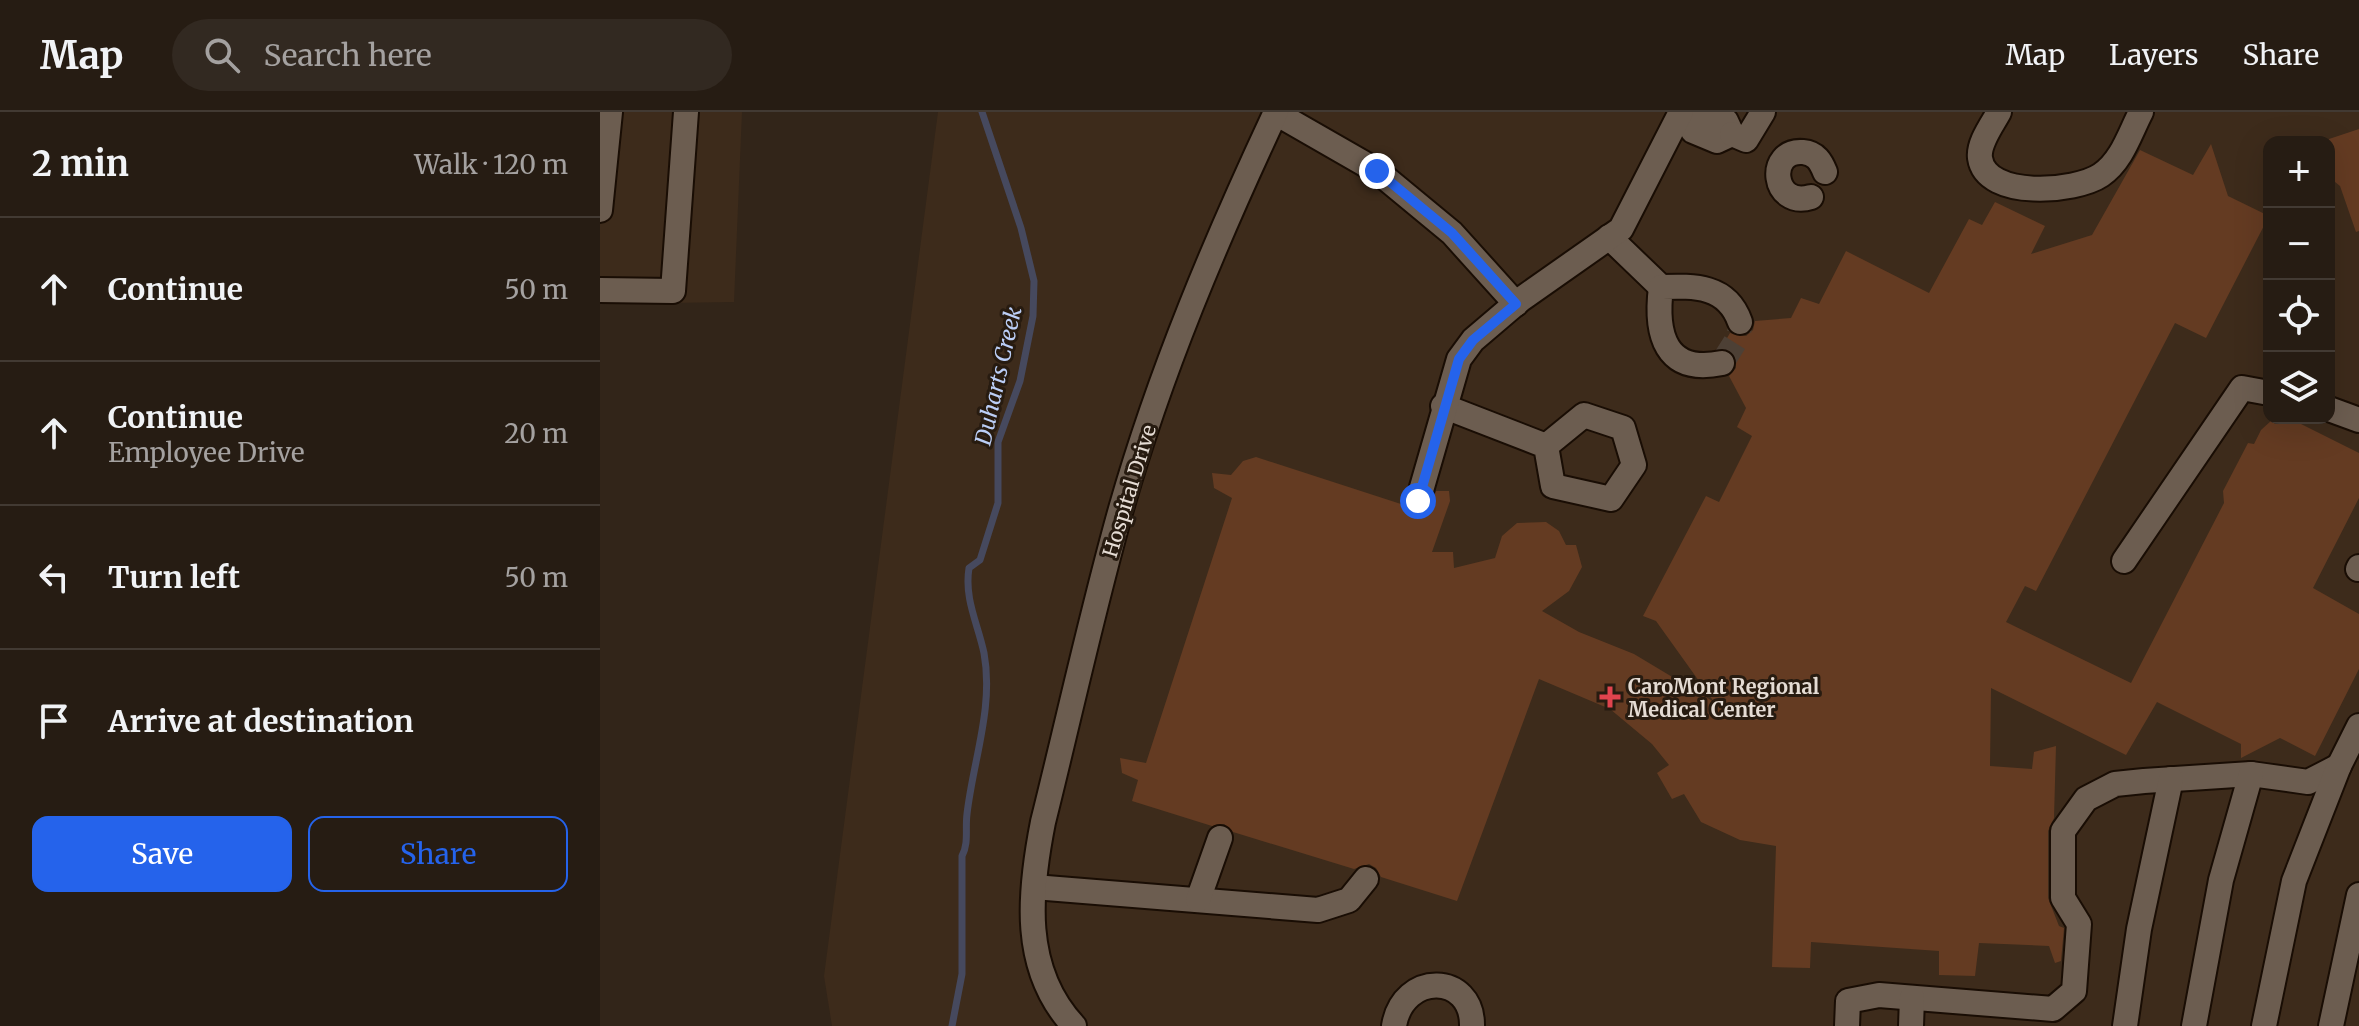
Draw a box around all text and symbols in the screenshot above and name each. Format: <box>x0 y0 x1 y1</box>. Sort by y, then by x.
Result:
search box <box>172 19 732 91</box>
text: Map <box>40 32 124 79</box>
icon: search <box>200 33 244 77</box>
text: Search here <box>264 36 432 74</box>
text: Map <box>2005 37 2065 73</box>
text: Layers <box>2109 37 2198 73</box>
text: Share <box>2242 37 2319 73</box>
map controls <box>2263 136 2335 424</box>
button: + <box>2263 136 2335 208</box>
text: 2 min <box>32 143 129 185</box>
text: Walk · 120 m <box>414 148 568 181</box>
route end <box>1359 153 1395 189</box>
button: − <box>2263 208 2335 280</box>
icon: ahead <box>32 267 76 311</box>
text: Continue <box>108 270 243 308</box>
text: 50 m <box>504 273 568 306</box>
button: locate <box>2263 280 2335 352</box>
water label: Duharts Creek <box>968 304 1028 449</box>
button: layers <box>2263 352 2335 424</box>
text: Continue <box>108 398 243 436</box>
icon: ahead <box>32 411 76 455</box>
text: 20 m <box>504 417 568 450</box>
street label: Hospital Drive <box>1097 422 1161 560</box>
text: Employee Drive <box>108 436 305 469</box>
route start <box>1400 483 1436 519</box>
icon: left <box>32 555 76 599</box>
text: Turn left <box>108 558 240 596</box>
text: 50 m <box>504 561 568 594</box>
place label: CaroMont Regional Medical Center <box>1628 674 1820 722</box>
marker: CaroMont Regional Medical Center <box>1599 686 1621 708</box>
icon: arrive <box>32 699 76 743</box>
text: Arrive at destination <box>108 702 414 740</box>
button: Save <box>32 816 292 892</box>
button: Share <box>308 816 568 892</box>

